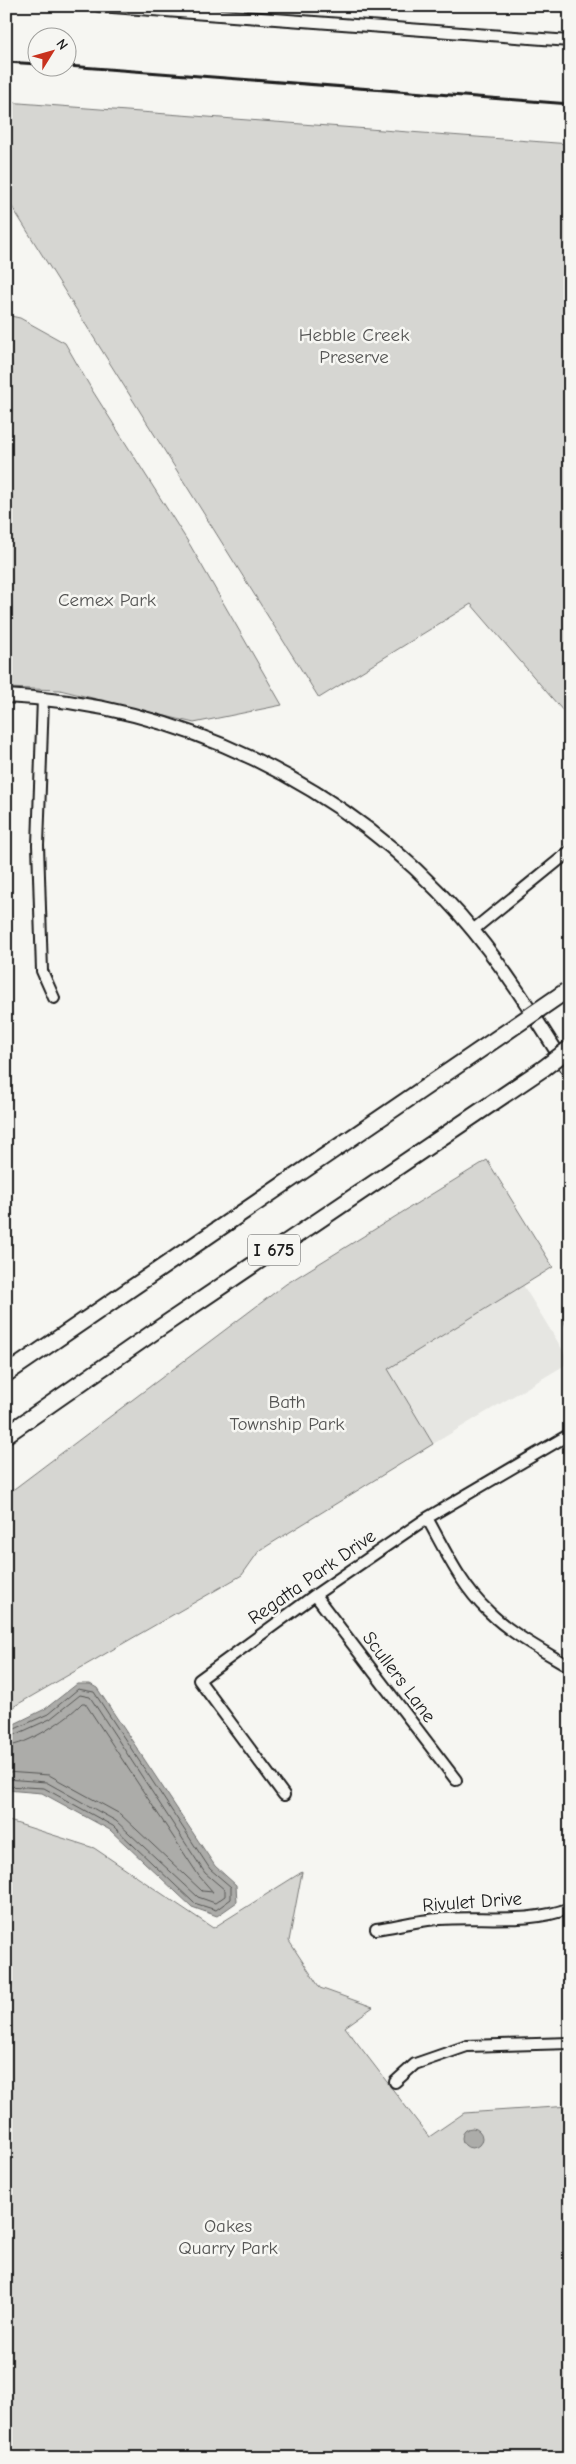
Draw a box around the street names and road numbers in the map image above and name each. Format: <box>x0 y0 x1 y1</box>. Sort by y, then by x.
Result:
road number: I 675 <box>248 1234 300 1266</box>
street label: Regatta Park Drive <box>244 1525 380 1629</box>
street label: Scullers Lane <box>358 1627 440 1727</box>
street label: Rivulet Drive <box>422 1888 522 1916</box>

